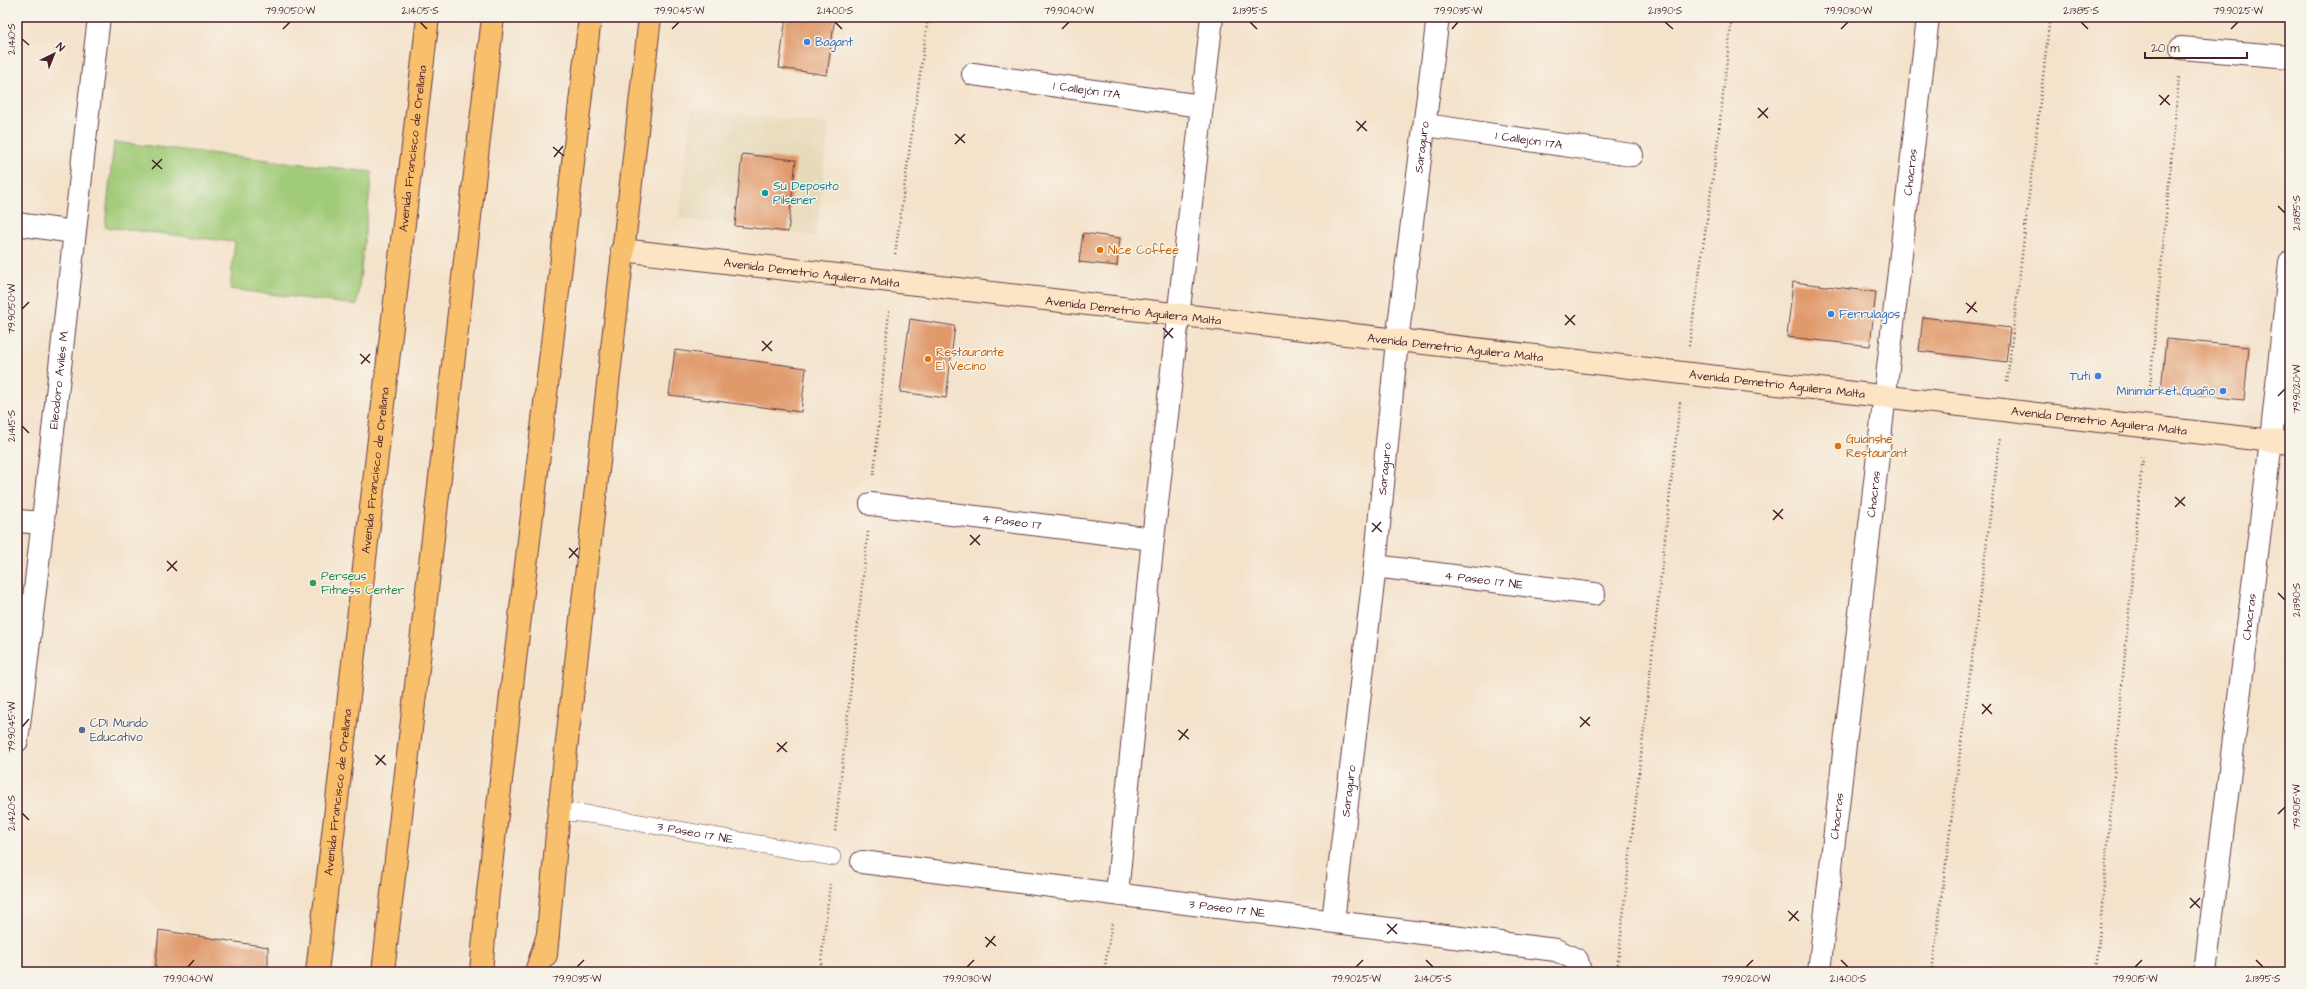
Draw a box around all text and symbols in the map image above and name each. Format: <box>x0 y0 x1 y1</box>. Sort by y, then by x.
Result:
text: 79.9050°W <box>265 4 316 18</box>
text: 2.1405°S <box>401 4 439 18</box>
text: 79.9045°W <box>654 4 705 18</box>
text: 2.1400°S <box>817 4 854 18</box>
text: 79.9040°W <box>1044 4 1095 18</box>
text: 2.1395°S <box>1233 4 1268 18</box>
text: 79.9035°W <box>1433 4 1483 18</box>
text: 2.1390°S <box>1648 4 1683 18</box>
text: 79.9030°W <box>1824 4 1873 18</box>
text: 2.1385°S <box>2063 4 2099 18</box>
text: 79.9025°W <box>2213 4 2263 18</box>
text: 2.1410°S <box>5 23 19 55</box>
north arrow <box>34 34 74 74</box>
place label: Bagant <box>815 34 853 52</box>
scale bar <box>2145 34 2247 60</box>
marker: Bagant <box>802 37 812 47</box>
text: N <box>53 39 68 55</box>
text: 20 m <box>2151 40 2180 57</box>
street label: Avenida Francisco de Orellana <box>395 64 431 233</box>
street label: 1 Callejón 17A <box>1052 77 1122 103</box>
street label: Saraguro <box>1410 120 1433 174</box>
street label: 1 Callejón 17A <box>1494 127 1564 153</box>
street label: Chacras <box>1899 148 1921 196</box>
place label: Su Depósito Pilsener <box>773 178 839 209</box>
marker: Su Depósito Pilsener <box>760 188 770 198</box>
text: 2.1385°S <box>2290 195 2304 231</box>
place label: Nice Coffee <box>1108 242 1179 259</box>
marker: Nice Coffee <box>1095 245 1105 255</box>
street label: Avenida Demetrio Aguilera Malta <box>723 254 900 292</box>
text: 79.9050°W <box>5 283 19 334</box>
street label: Avenida Demetrio Aguilera Malta <box>1045 292 1222 329</box>
place label: Ferrulagos <box>1839 306 1900 324</box>
marker: Ferrulagos <box>1826 309 1836 319</box>
street label: Eleodoro Avilés M. <box>45 328 73 430</box>
street label: Avenida Demetrio Aguilera Malta <box>1366 329 1544 366</box>
place label: Restaurante El Vecino <box>936 344 1005 375</box>
marker: Restaurante El Vecino <box>923 354 933 364</box>
text: 79.9020°W <box>2290 364 2304 413</box>
street label: Avenida Demetrio Aguilera Malta <box>1688 366 1866 403</box>
place label: Tuti <box>2070 368 2090 385</box>
marker: Tuti <box>2093 371 2103 381</box>
place label: Minimarket Guaño <box>2117 383 2215 400</box>
street label: Avenida Francisco de Orellana <box>357 386 393 555</box>
marker: Minimarket Guaño <box>2218 386 2228 396</box>
street label: Avenida Demetrio Aguilera Malta <box>2010 402 2188 439</box>
text: 2.1415°S <box>5 409 19 442</box>
place label: Guianshe Restaurant <box>1846 431 1908 462</box>
marker: Guianshe Restaurant <box>1833 441 1843 451</box>
street label: Saraguro <box>1373 442 1396 496</box>
street label: Chacras <box>1862 470 1885 518</box>
street label: 4 Paseo 17 <box>981 509 1043 534</box>
street label: 4 Paseo 17 NE <box>1444 566 1524 593</box>
place label: Perseus Fitness Center <box>321 568 405 599</box>
marker: Perseus Fitness Center <box>308 578 318 588</box>
text: 2.1390°S <box>2290 582 2304 617</box>
street label: Chacras <box>2238 592 2260 641</box>
text: 79.9045°W <box>5 701 19 752</box>
street label: Avenida Francisco de Orellana <box>320 708 356 876</box>
place label: CDI Mundo Educativo <box>90 715 148 746</box>
marker: CDI Mundo Educativo <box>77 725 87 735</box>
street label: Saraguro <box>1337 764 1360 818</box>
text: 79.9015°W <box>2290 784 2304 830</box>
street label: Chacras <box>1826 792 1848 840</box>
text: 2.1420°S <box>5 794 19 831</box>
street label: 3 Paseo 17 NE <box>656 818 735 848</box>
street label: 3 Paseo 17 NE <box>1188 895 1266 922</box>
text: 79.9040°W <box>163 972 214 986</box>
text: 79.9035°W <box>552 972 602 986</box>
text: 79.9030°W <box>943 972 992 986</box>
text: 79.9025°W <box>1331 972 1381 986</box>
text: 2.1405°S <box>1414 972 1452 986</box>
text: 79.9020°W <box>1722 972 1771 986</box>
text: 2.1400°S <box>1830 972 1867 986</box>
text: 79.9015°W <box>2112 972 2158 986</box>
text: 2.1395°S <box>2246 972 2281 986</box>

